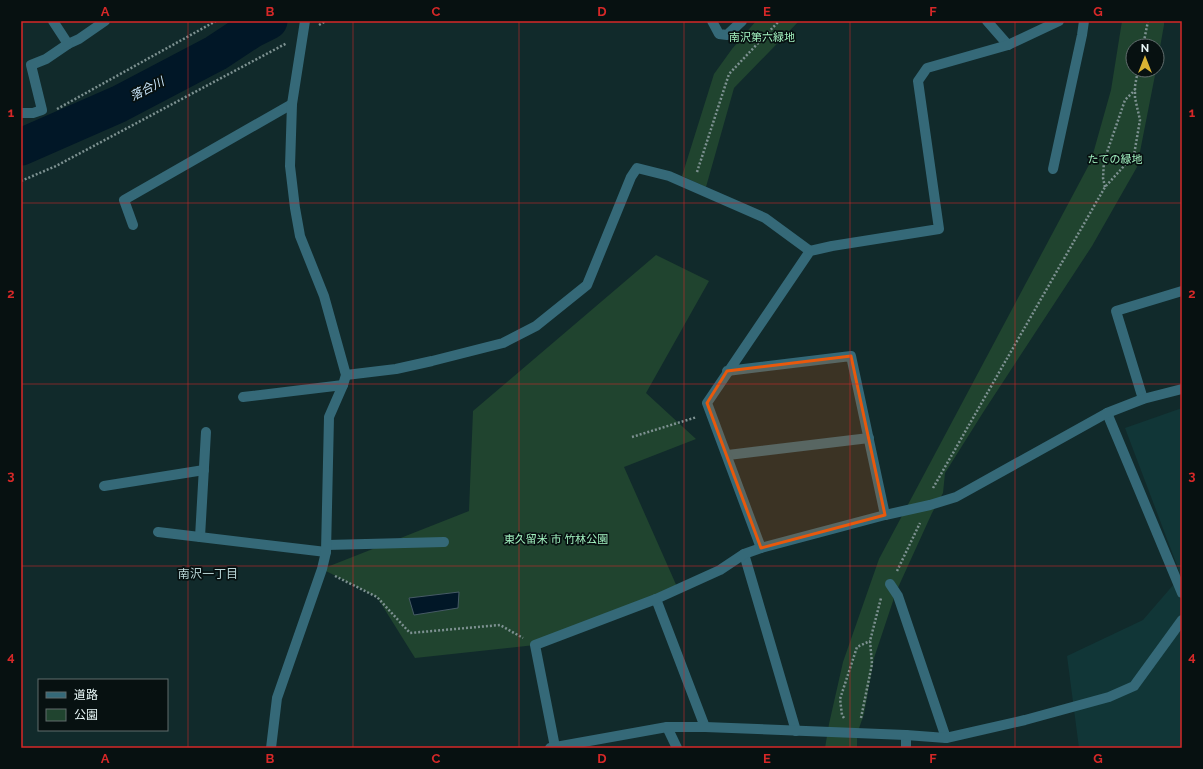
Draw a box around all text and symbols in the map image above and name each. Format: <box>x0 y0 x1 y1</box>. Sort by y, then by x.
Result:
text: A <box>101 4 110 19</box>
text: B <box>266 4 275 19</box>
text: C <box>432 4 441 19</box>
text: D <box>597 4 607 19</box>
text: E <box>763 4 771 19</box>
text: F <box>929 4 937 19</box>
text: G <box>1093 4 1103 19</box>
park label: 南沢第六緑地 <box>729 31 795 44</box>
north arrow <box>1125 38 1165 78</box>
text: N <box>1141 42 1149 55</box>
water label: 落合川 <box>128 74 168 103</box>
text: 1 <box>8 105 15 120</box>
text: 1 <box>1189 105 1196 120</box>
park label: たての緑地 <box>1088 153 1143 166</box>
text: 2 <box>7 286 15 301</box>
text: 2 <box>1188 286 1196 301</box>
text: 3 <box>7 468 15 483</box>
text: 3 <box>1188 468 1196 483</box>
park label: 東久留米 市 竹林公園 <box>504 533 608 546</box>
district label: 南沢一丁目 <box>178 567 238 581</box>
text: 4 <box>7 649 15 664</box>
text: 4 <box>1188 649 1196 664</box>
legend <box>38 679 168 731</box>
text: 道路 <box>74 688 98 702</box>
text: 公園 <box>74 708 98 722</box>
text: A <box>101 751 110 766</box>
text: B <box>266 751 275 766</box>
text: C <box>432 751 441 766</box>
text: D <box>597 751 607 766</box>
text: E <box>763 751 771 766</box>
text: F <box>929 751 937 766</box>
text: G <box>1093 751 1103 766</box>

